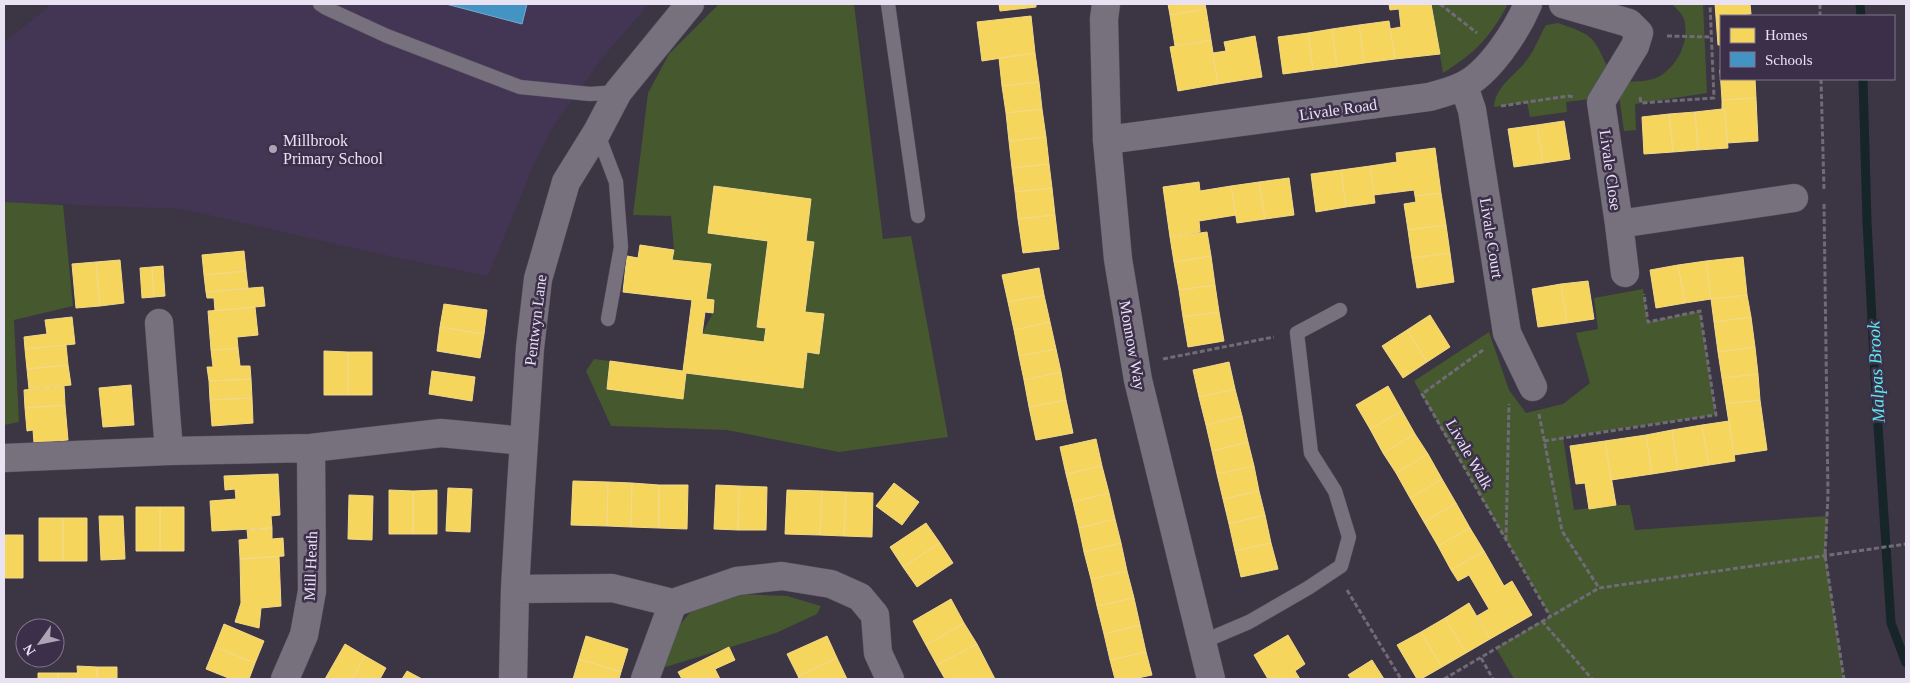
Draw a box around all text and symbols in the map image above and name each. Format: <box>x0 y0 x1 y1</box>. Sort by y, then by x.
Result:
legend <box>1720 15 1895 80</box>
text: Homes <box>1765 27 1808 43</box>
text: Schools <box>1765 52 1813 68</box>
street label: Livale Road <box>1298 96 1378 123</box>
street label: Livale Close <box>1596 129 1625 212</box>
place label: Millbrook Primary School <box>283 132 384 168</box>
marker: Millbrook Primary School <box>267 143 279 155</box>
street label: Livale Court <box>1477 197 1506 280</box>
street label: Pentwyn Lane <box>521 273 551 367</box>
street label: Monnow Way <box>1115 299 1149 391</box>
water label: Malpas Brook <box>1863 320 1889 424</box>
street label: Livale Walk <box>1443 416 1496 492</box>
street label: Mill Heath <box>301 531 320 601</box>
north arrow <box>15 618 65 668</box>
text: N <box>20 641 39 658</box>

